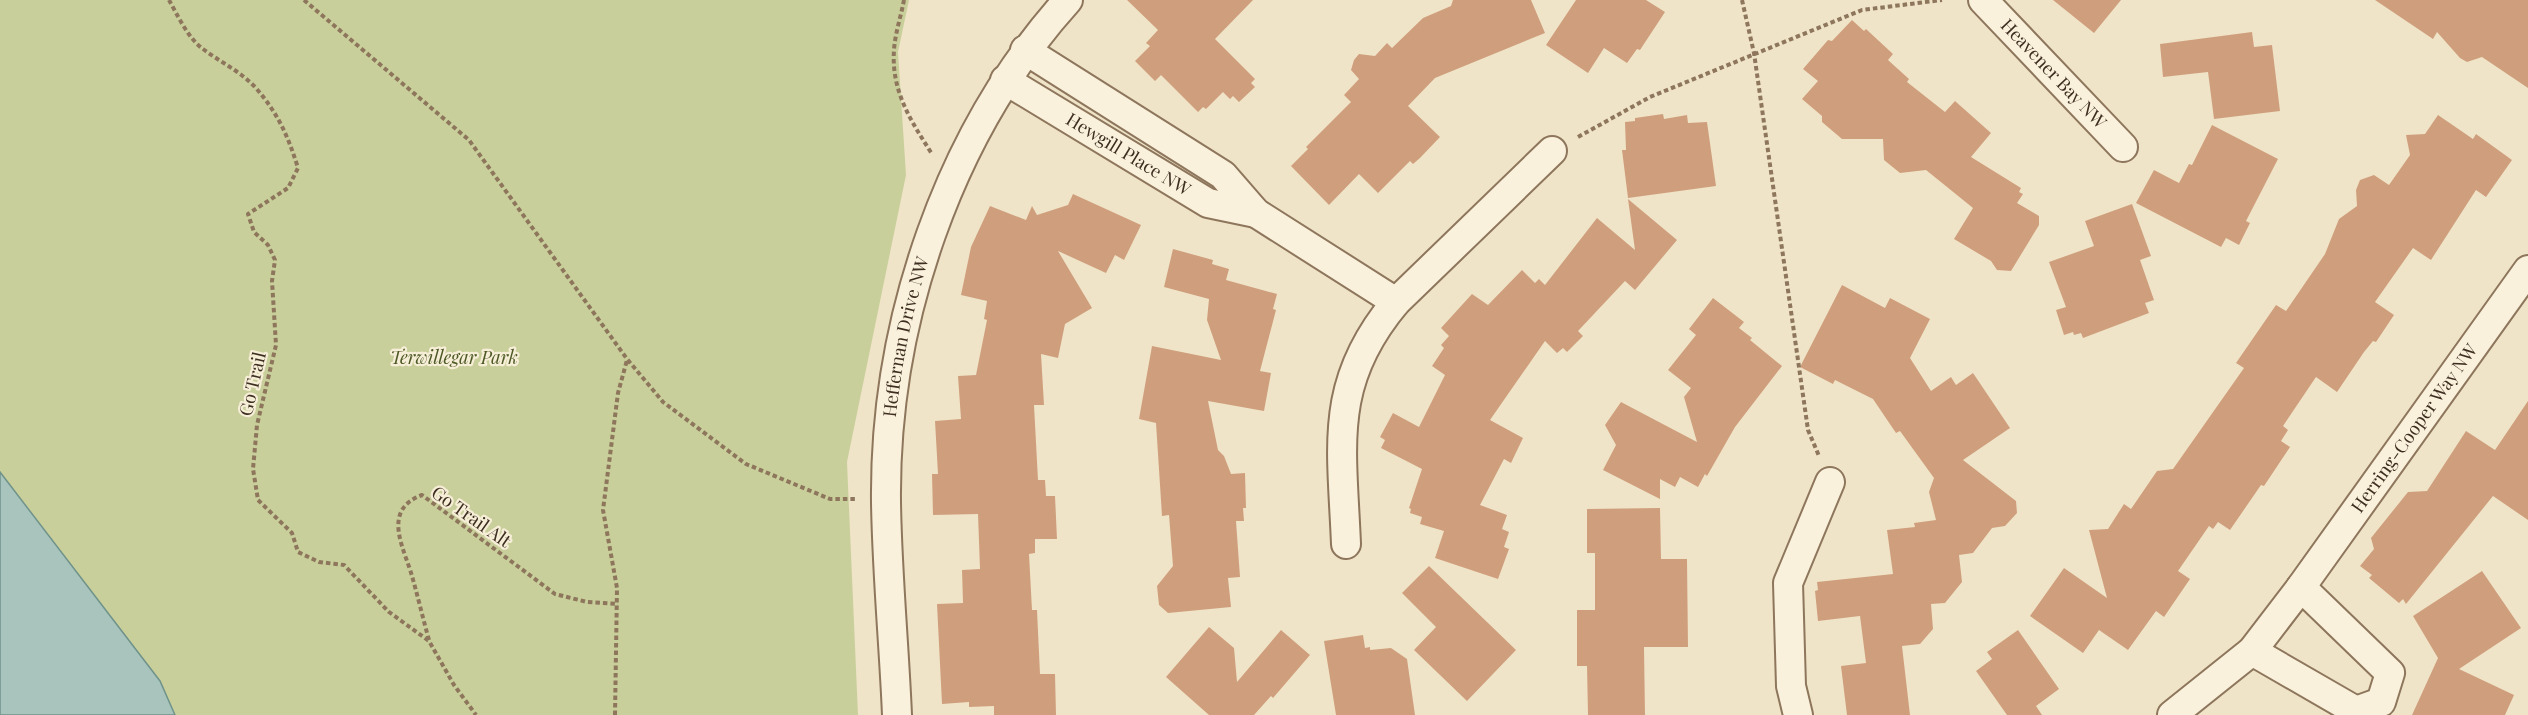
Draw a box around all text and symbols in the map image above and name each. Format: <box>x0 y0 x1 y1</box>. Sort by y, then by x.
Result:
street label: Heavener Bay NW <box>1996 13 2113 134</box>
street label: Hewgill Place NW <box>1062 107 1196 201</box>
street label: Heffernan Drive NW <box>877 253 934 418</box>
street label: Herring-Cooper Way NW <box>2345 338 2483 517</box>
park label: Terwillegar Park <box>390 345 518 369</box>
street label: Go Trail <box>233 349 271 418</box>
street label: Go Trail Alt <box>427 480 517 553</box>

